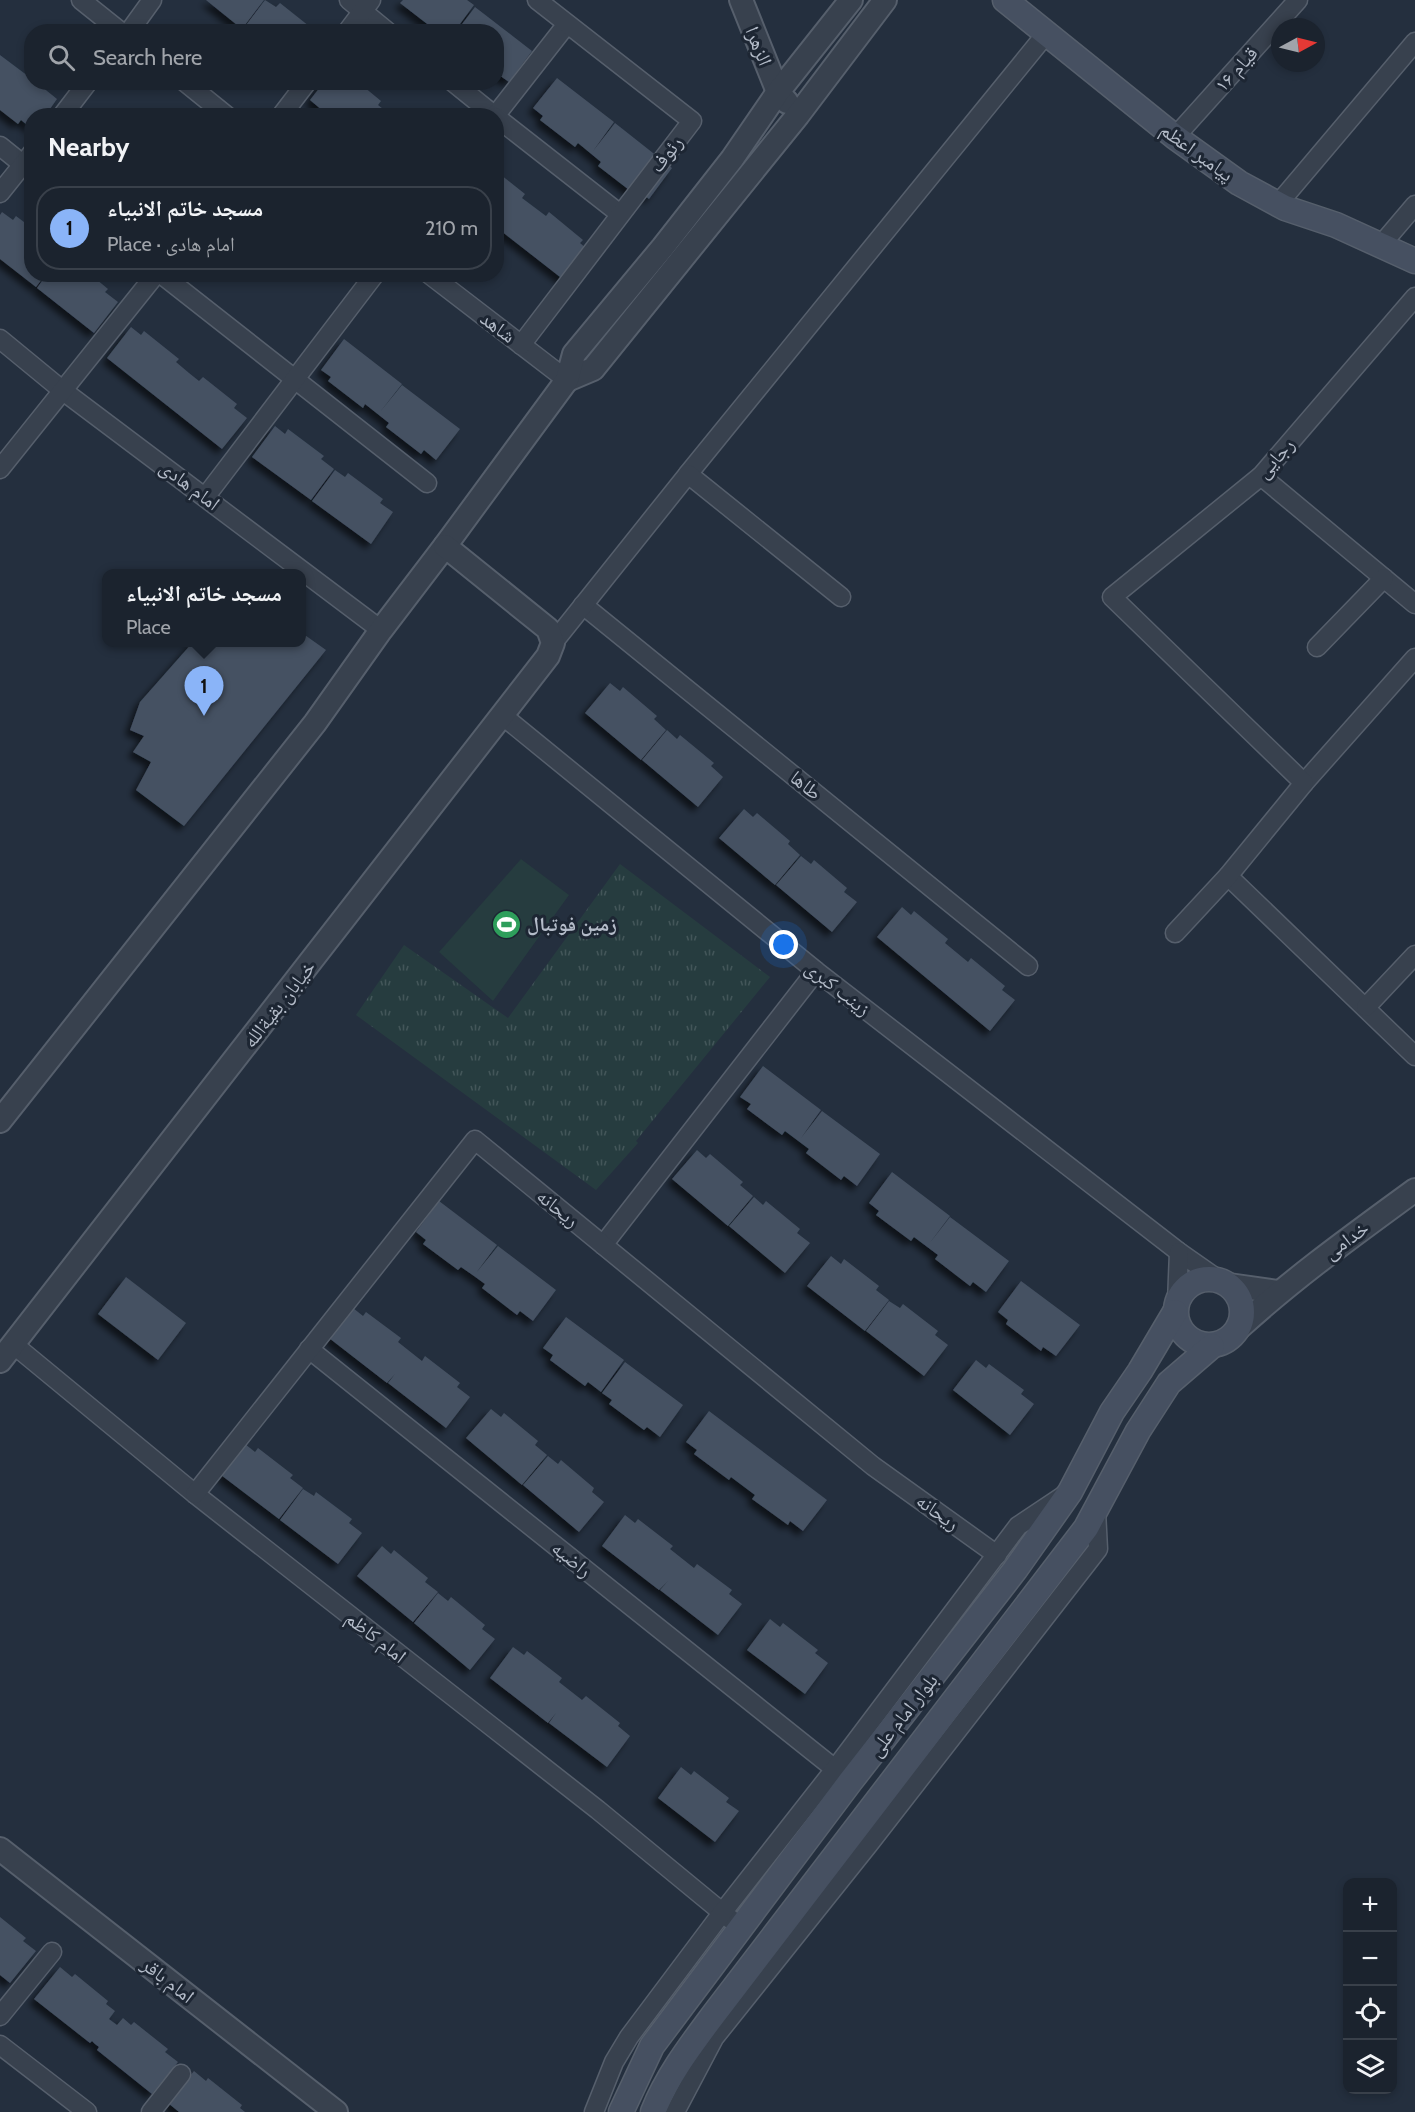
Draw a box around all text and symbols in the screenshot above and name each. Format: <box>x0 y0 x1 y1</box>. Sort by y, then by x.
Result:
north arrow <box>1271 18 1325 72</box>
street label: الزهرا <box>740 23 778 69</box>
search box <box>24 24 504 90</box>
icon: search <box>45 41 78 74</box>
street label: قیام ۱۶ <box>1209 41 1264 98</box>
text: Search here <box>93 44 202 71</box>
street label: پیامبر اعظم <box>1155 117 1238 188</box>
text: Nearby <box>48 131 129 163</box>
street label: رئوف <box>644 131 688 177</box>
text: مسجد خاتم الانبیاء <box>107 195 263 222</box>
text: 1 <box>66 216 73 240</box>
text: 210 m <box>425 216 478 240</box>
text: Place · امام هادی <box>107 232 235 256</box>
street label: شاهد <box>476 306 520 348</box>
street label: رجایی <box>1251 433 1299 483</box>
street label: امام هادی <box>154 455 225 517</box>
popup <box>102 569 306 647</box>
text: مسجد خاتم الانبیاء <box>126 580 282 607</box>
text: Place <box>126 615 171 639</box>
pin: 1 <box>184 666 224 716</box>
street label: طاها <box>785 765 827 805</box>
sports icon: زمین فوتبال <box>490 908 522 940</box>
place label: زمین فوتبال <box>527 912 617 937</box>
your location <box>769 930 798 959</box>
street label: خیابان بقیةالله <box>237 955 321 1052</box>
street label: زینب کبری <box>801 955 875 1021</box>
street label: ریحانه <box>532 1184 584 1232</box>
street label: خدامی <box>1319 1215 1373 1264</box>
street label: ریحانه <box>912 1488 964 1536</box>
street label: راضیه <box>547 1536 597 1582</box>
street label: امام کاظم <box>340 1606 411 1670</box>
street label: بلوار امام علی <box>863 1669 944 1763</box>
map controls <box>1343 1878 1397 2094</box>
button: + <box>1343 1878 1397 1932</box>
button: − <box>1343 1932 1397 1986</box>
street label: امام باقر <box>135 1951 199 2010</box>
button: locate <box>1343 1986 1397 2040</box>
button: layers <box>1343 2040 1397 2094</box>

